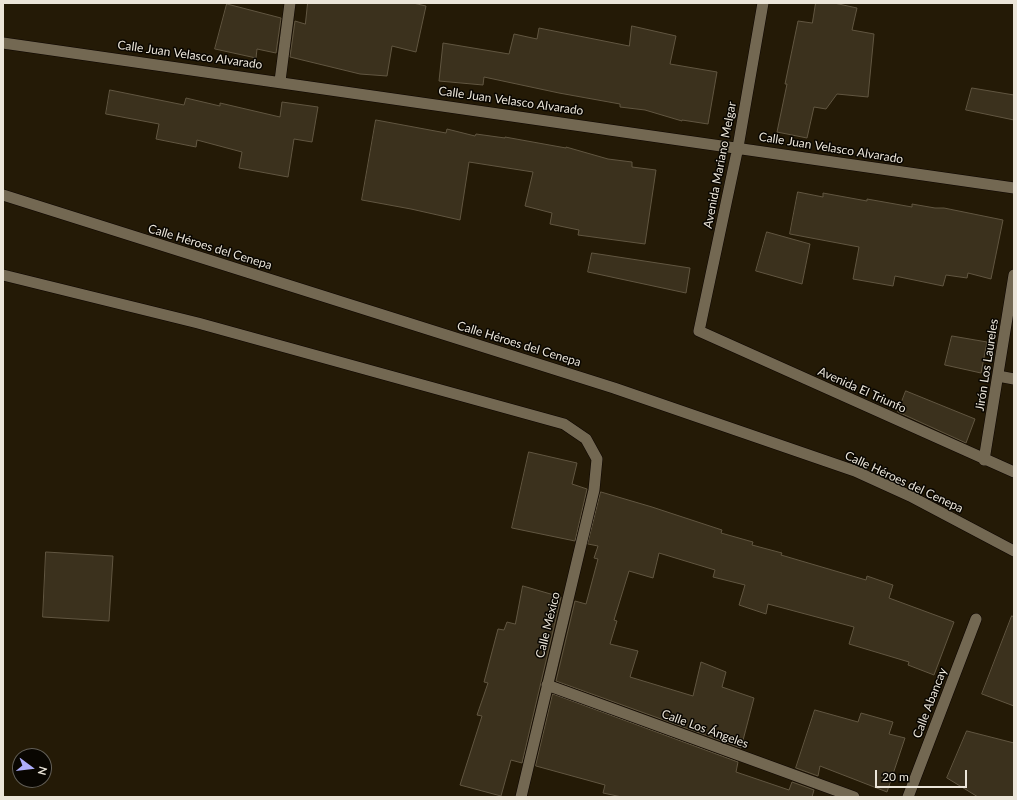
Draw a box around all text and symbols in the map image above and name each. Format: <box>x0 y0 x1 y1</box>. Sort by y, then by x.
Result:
street label: Calle Juan Velasco Alvarado <box>117 38 263 72</box>
street label: Calle Juan Velasco Alvarado <box>438 84 584 118</box>
street label: Avenida Mariano Melgar <box>701 100 739 230</box>
street label: Calle Juan Velasco Alvarado <box>758 129 904 167</box>
street label: Calle Héroes del Cenepa <box>146 221 274 273</box>
street label: Calle Héroes del Cenepa <box>455 318 583 370</box>
street label: Jirón Los Laureles <box>973 318 1001 412</box>
street label: Avenida El Triunfo <box>816 364 908 416</box>
street label: Calle Héroes del Cenepa <box>843 448 965 516</box>
street label: Calle México <box>533 590 563 660</box>
street label: Calle Abancay <box>910 666 950 740</box>
street label: Calle Los Ángeles <box>660 707 750 751</box>
north arrow <box>12 748 52 788</box>
scale bar <box>877 762 969 788</box>
text: N <box>36 765 50 777</box>
text: 20 m <box>882 769 909 784</box>

